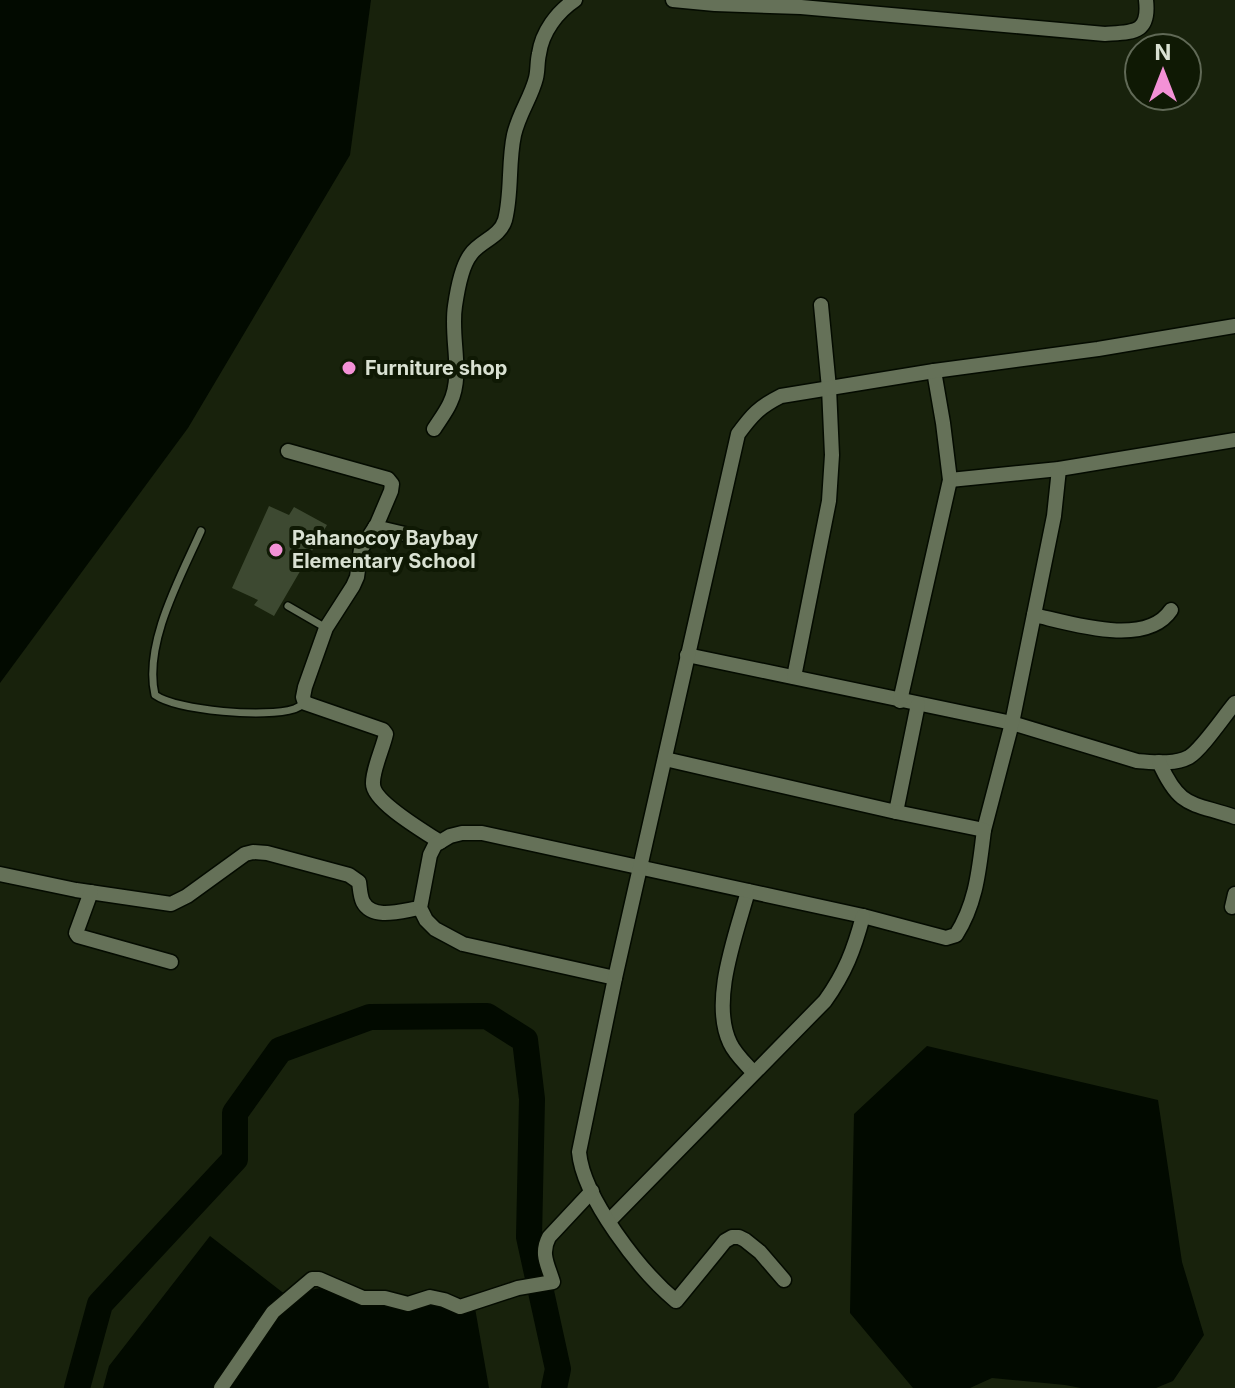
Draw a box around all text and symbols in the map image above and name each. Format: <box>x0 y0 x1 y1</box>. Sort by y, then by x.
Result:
north arrow <box>1123 32 1203 112</box>
text: N <box>1155 39 1171 65</box>
place label: Furniture shop <box>365 356 507 380</box>
marker: Furniture shop <box>340 359 358 377</box>
place label: Pahanocoy Baybay Elementary School <box>292 526 478 573</box>
marker: Pahanocoy Baybay Elementary School <box>267 541 285 559</box>

